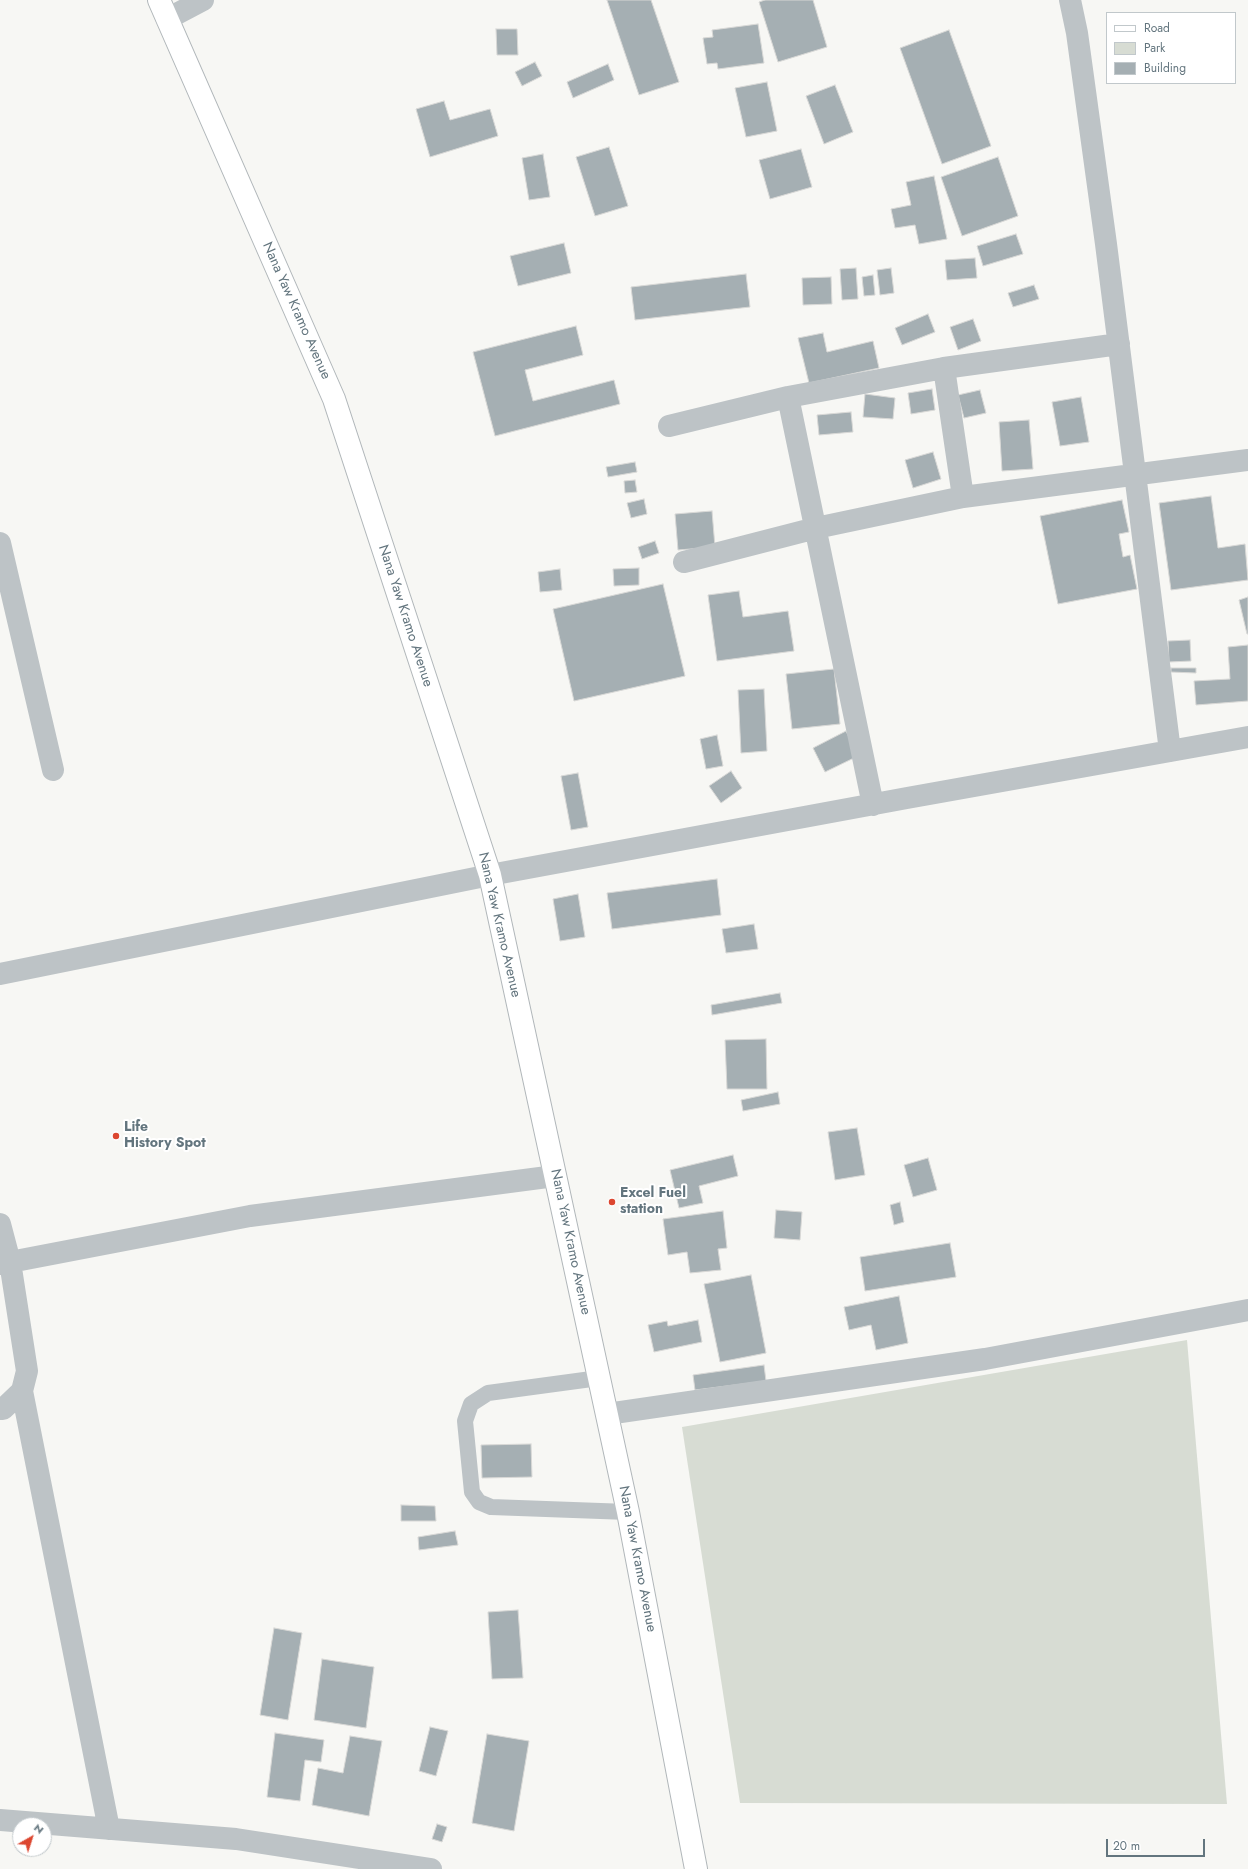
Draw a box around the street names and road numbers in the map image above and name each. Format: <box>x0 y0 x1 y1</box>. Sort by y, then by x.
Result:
street label: Nana Yaw Kramo Avenue <box>258 240 334 382</box>
street label: Nana Yaw Kramo Avenue <box>374 543 436 689</box>
street label: Nana Yaw Kramo Avenue <box>474 851 524 999</box>
street label: Nana Yaw Kramo Avenue <box>546 1168 594 1316</box>
street label: Nana Yaw Kramo Avenue <box>615 1484 659 1634</box>

